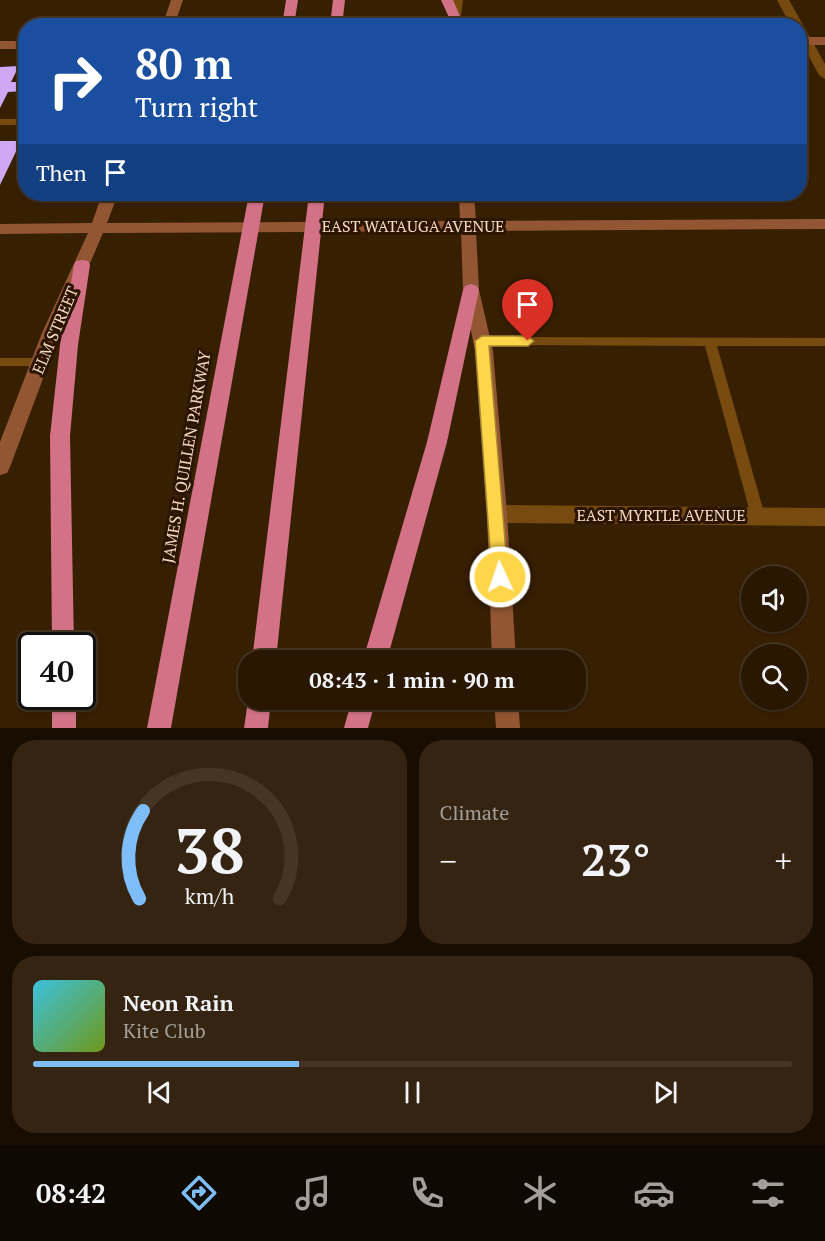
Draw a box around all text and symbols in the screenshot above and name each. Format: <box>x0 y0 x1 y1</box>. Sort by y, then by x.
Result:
text: 80 m <box>135 35 233 91</box>
icon: right <box>36 42 114 120</box>
text: Turn right <box>135 89 258 125</box>
icon: arrive <box>99 156 132 189</box>
text: Then <box>36 158 87 187</box>
street label: EAST WATAUGA AVENUE <box>322 215 504 237</box>
pin <box>502 279 553 341</box>
street label: ELM STREET <box>27 283 83 377</box>
icon: arrive <box>511 288 544 321</box>
street label: JAMES H. QUILLEN PARKWAY <box>156 348 216 565</box>
street label: EAST MYRTLE AVENUE <box>576 504 746 526</box>
position arrow <box>468 545 532 609</box>
map controls <box>741 566 807 710</box>
button: sound <box>741 566 807 632</box>
speed limit sign: 40 <box>18 632 96 710</box>
button: search <box>741 644 807 710</box>
text: 08:43 · 1 min · 90 m <box>309 665 515 694</box>
text: Climate <box>440 799 509 826</box>
text: 38 <box>174 808 245 891</box>
text: 23° <box>581 829 650 889</box>
text: − <box>440 839 457 882</box>
text: + <box>774 839 792 882</box>
text: km/h <box>184 882 234 910</box>
text: Neon Rain <box>123 988 234 1017</box>
text: Kite Club <box>123 1017 206 1044</box>
icon: previous <box>143 1076 176 1109</box>
icon: pause <box>396 1076 429 1109</box>
icon: next <box>649 1076 682 1109</box>
icon: directions <box>178 1172 220 1214</box>
icon: music <box>292 1172 334 1214</box>
icon: phone <box>406 1172 448 1214</box>
icon: climate <box>519 1172 561 1214</box>
icon: car <box>633 1172 675 1214</box>
icon: filters <box>747 1172 789 1214</box>
text: 08:42 <box>36 1175 106 1211</box>

